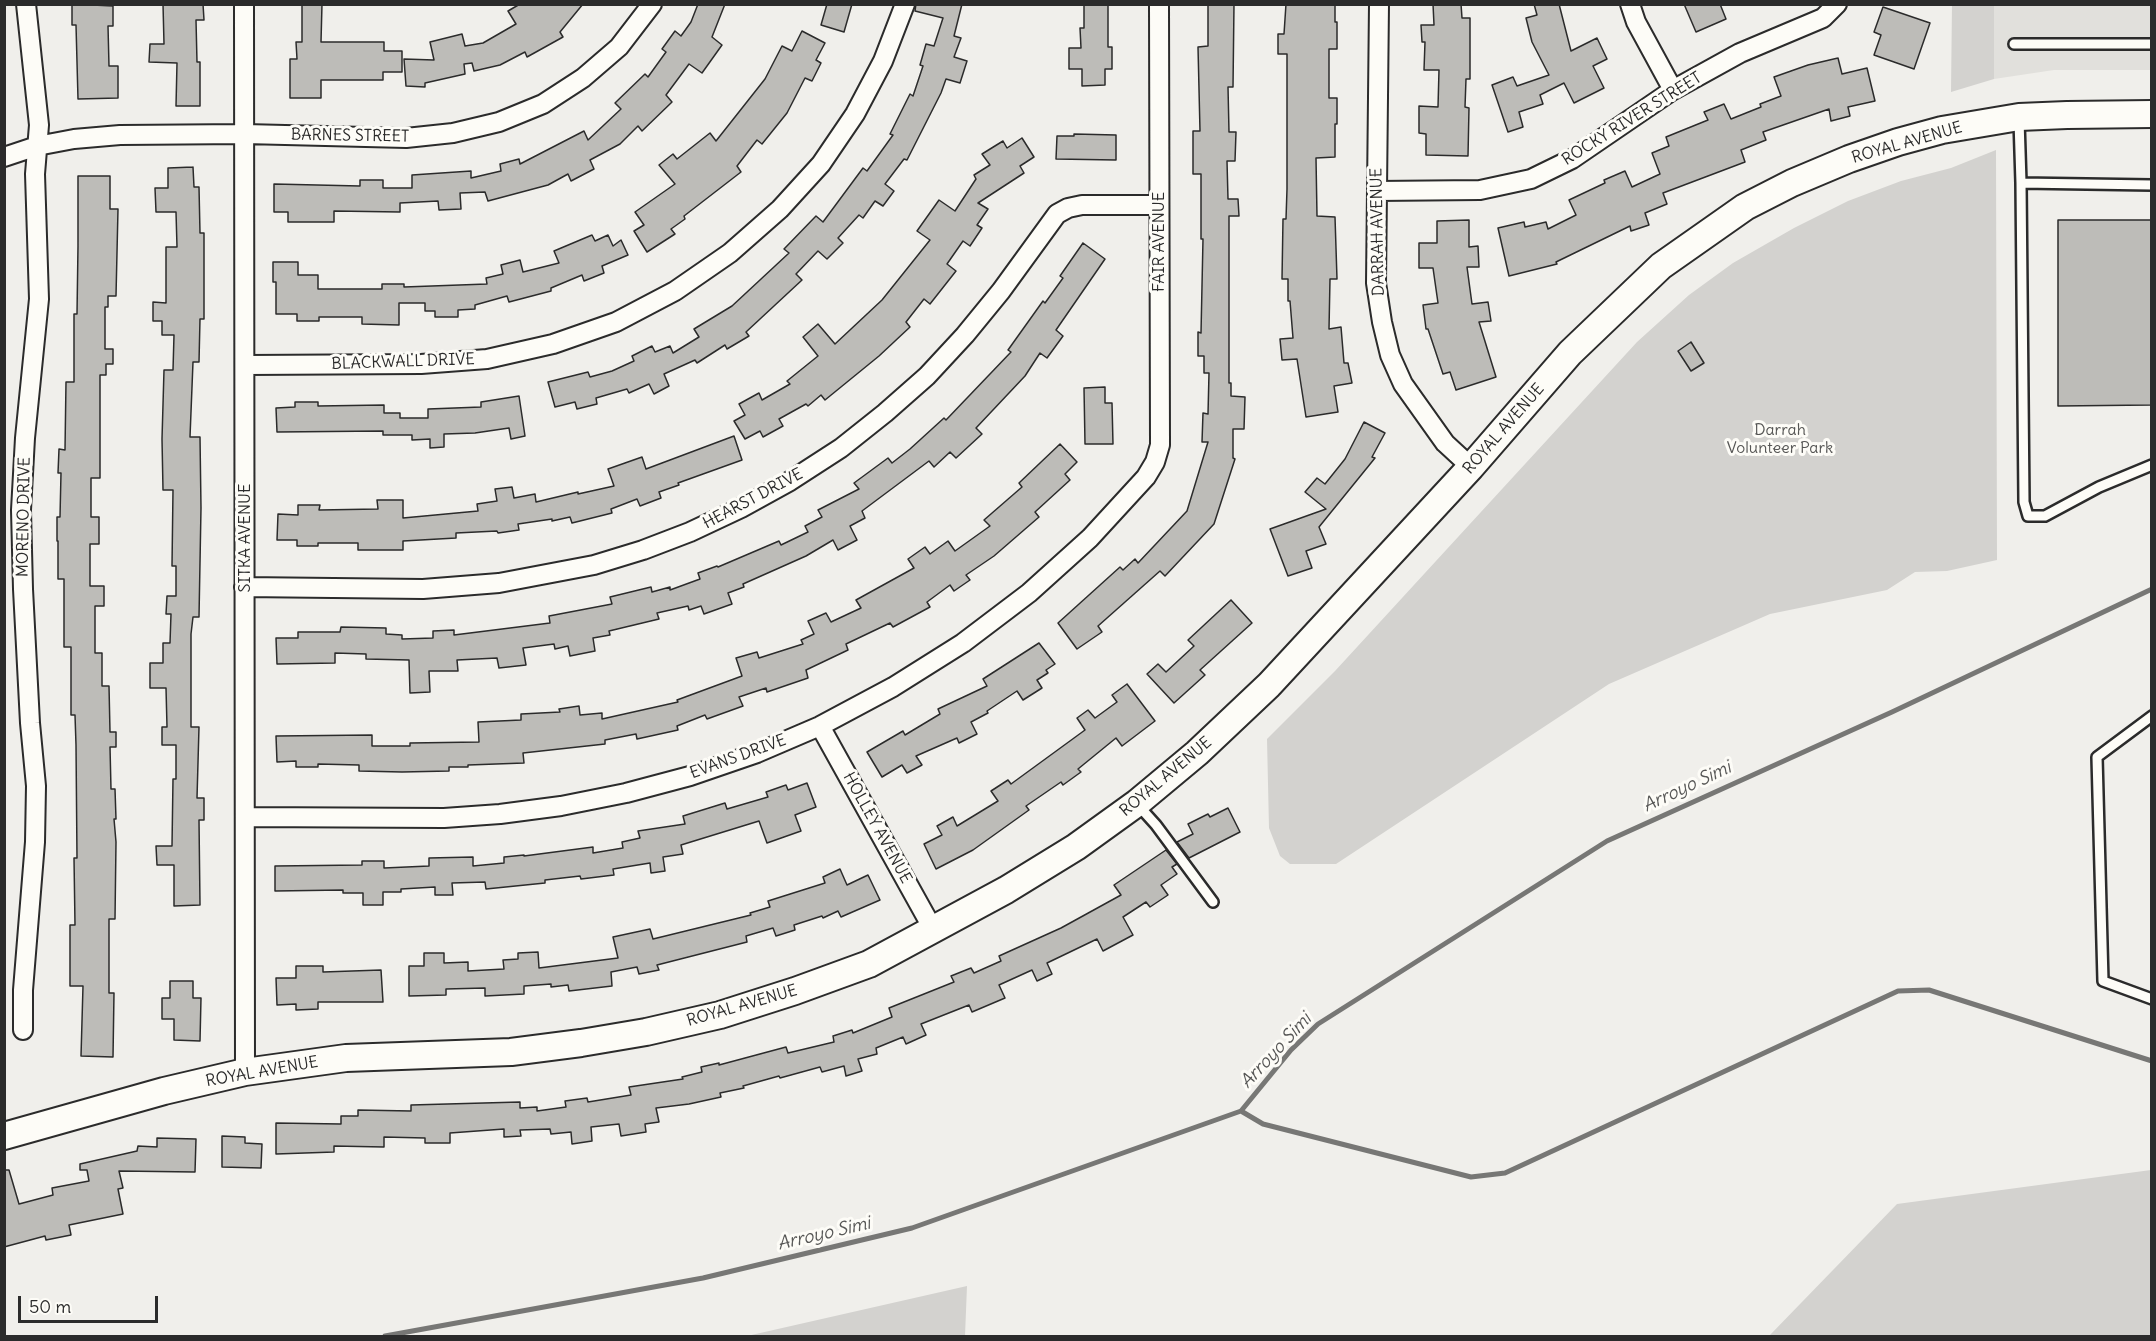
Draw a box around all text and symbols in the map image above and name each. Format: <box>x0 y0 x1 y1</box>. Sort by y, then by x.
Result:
street label: ROCKY RIVER STREET <box>1559 68 1705 170</box>
street label: ROYAL AVENUE <box>1850 118 1964 168</box>
street label: BARNES STREET <box>291 125 409 147</box>
street label: DARRAH AVENUE <box>1367 168 1389 296</box>
street label: FAIR AVENUE <box>1149 192 1169 292</box>
street label: BLACKWALL DRIVE <box>331 350 475 374</box>
street label: ROYAL AVENUE <box>1459 380 1549 478</box>
park label: Darrah Volunteer Park <box>1727 420 1833 458</box>
street label: MORENO DRIVE <box>13 457 35 577</box>
street label: HEARST DRIVE <box>700 465 806 533</box>
street label: SITKA AVENUE <box>235 484 255 592</box>
street label: EVANS DRIVE <box>687 731 789 783</box>
street label: ROYAL AVENUE <box>1116 733 1216 821</box>
water label: Arroyo Simi <box>1640 757 1734 817</box>
street label: HOLLEY AVENUE <box>839 769 915 887</box>
street label: ROYAL AVENUE <box>685 981 799 1031</box>
water label: Arroyo Simi <box>1236 1009 1316 1093</box>
street label: ROYAL AVENUE <box>204 1053 320 1091</box>
water label: Arroyo Simi <box>775 1213 873 1255</box>
scale bar <box>21 1284 160 1322</box>
text: 50 m <box>29 1295 71 1318</box>

